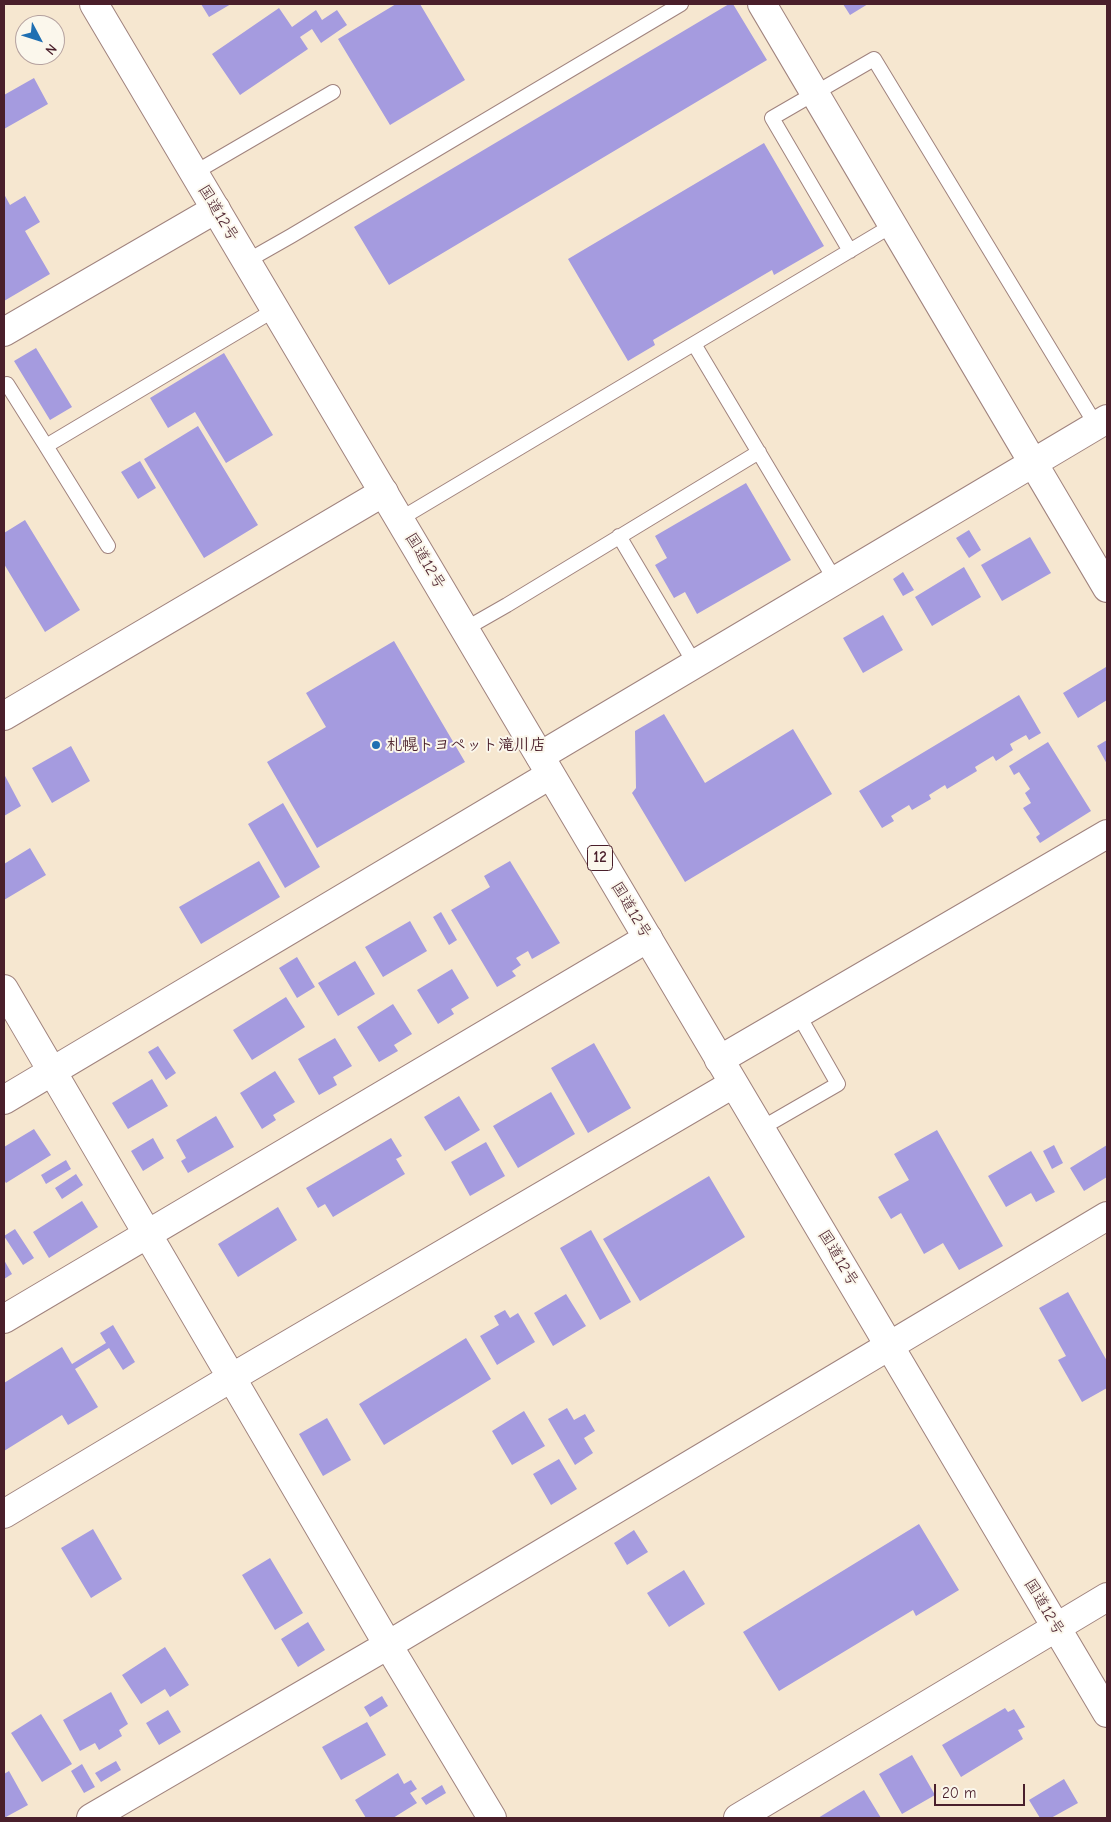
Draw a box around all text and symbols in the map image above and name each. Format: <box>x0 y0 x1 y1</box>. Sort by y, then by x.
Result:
north arrow <box>15 15 65 65</box>
text: N <box>42 40 61 58</box>
street label: 国道12号 <box>194 181 242 245</box>
street label: 国道12号 <box>401 529 449 593</box>
place label: 札幌トヨペット滝川店 <box>386 735 546 755</box>
marker: 札幌トヨペット滝川店 <box>370 739 382 751</box>
road number: 12 <box>588 846 612 870</box>
street label: 国道12号 <box>607 878 655 942</box>
street label: 国道12号 <box>814 1226 862 1290</box>
street label: 国道12号 <box>1020 1575 1068 1639</box>
scale bar <box>936 1774 1027 1806</box>
text: 20 m <box>942 1784 976 1802</box>

